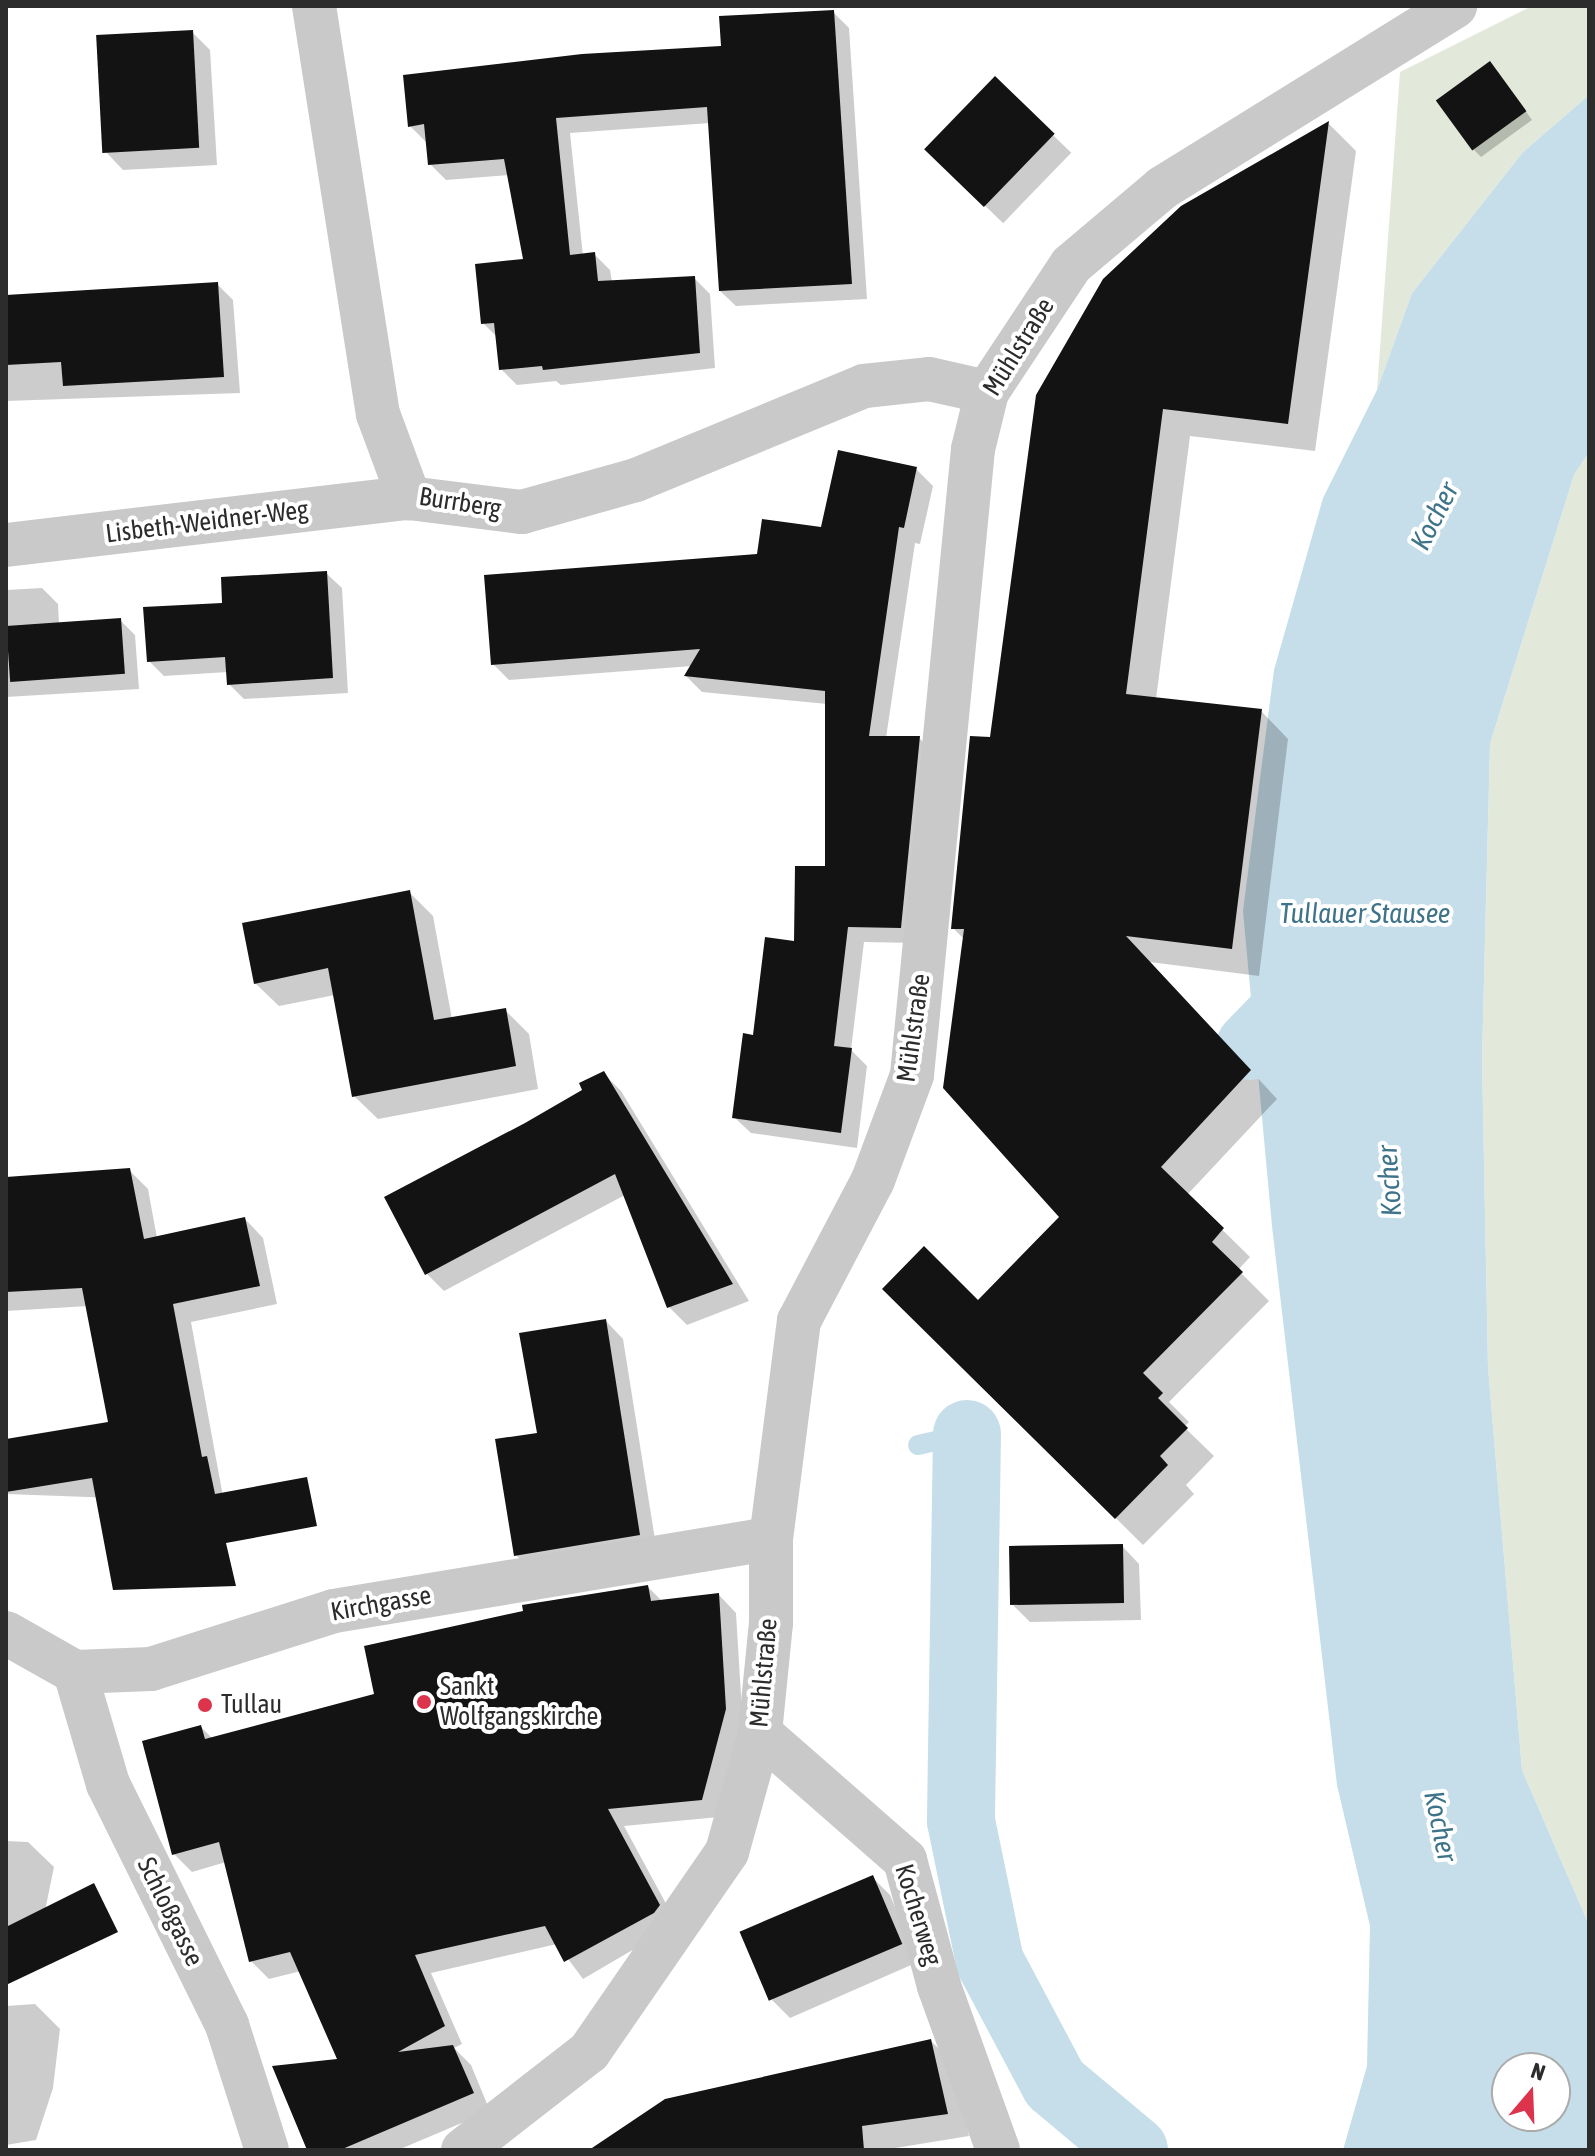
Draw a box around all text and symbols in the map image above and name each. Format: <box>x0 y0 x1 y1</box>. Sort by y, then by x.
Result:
street label: Mühlstraße <box>977 292 1061 402</box>
water label: Kocher <box>1403 477 1465 555</box>
street label: Burrberg <box>417 481 503 525</box>
street label: Lisbeth-Weidner-Weg <box>104 494 310 550</box>
water label: Tullauer Stausee <box>1279 896 1451 930</box>
street label: Mühlstraße <box>891 972 937 1084</box>
water label: Kocher <box>1370 1144 1408 1218</box>
street label: Kirchgasse <box>328 1580 434 1628</box>
street label: Mühlstraße <box>744 1617 784 1729</box>
place label: Sankt Wolfgangskirche <box>440 1671 598 1732</box>
place label: Tullau <box>221 1689 282 1721</box>
marker: Sankt Wolfgangskirche <box>415 1693 433 1711</box>
marker: Tullau <box>196 1696 214 1714</box>
water label: Kocher <box>1417 1788 1465 1864</box>
street label: Schloßgasse <box>130 1853 210 1971</box>
street label: Kocherweg <box>888 1861 948 1969</box>
north arrow <box>1491 2052 1571 2132</box>
text: N <box>1528 2057 1549 2086</box>

